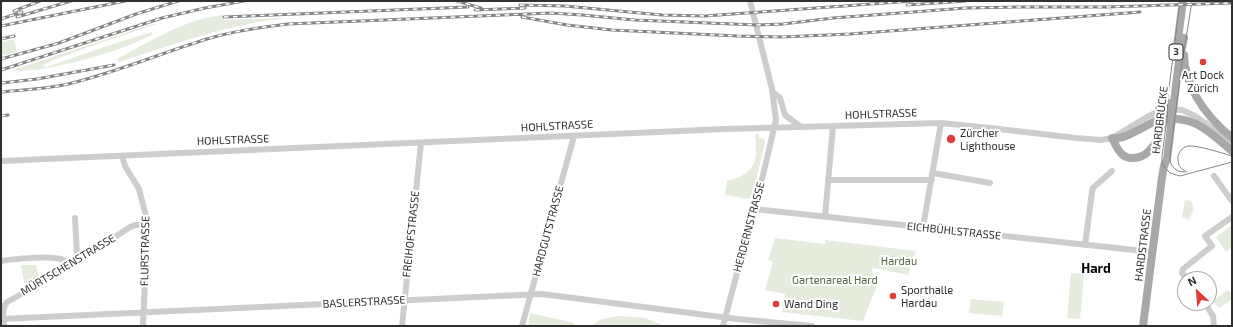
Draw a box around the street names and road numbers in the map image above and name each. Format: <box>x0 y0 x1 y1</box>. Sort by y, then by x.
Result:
road number: 3 <box>1169 44 1183 60</box>
street label: HARDBRÜCKE <box>1149 85 1171 155</box>
street label: HOHLSTRASSE <box>845 106 917 122</box>
street label: HOHLSTRASSE <box>521 118 593 134</box>
street label: HOHLSTRASSE <box>197 132 269 148</box>
street label: HERDERNSTRASSE <box>731 180 767 274</box>
street label: HARDGUTSTRASSE <box>530 184 566 278</box>
street label: FREIHOFSTRASSE <box>400 190 422 278</box>
street label: HARDSTRASSE <box>1132 208 1154 282</box>
street label: FLURSTRASSE <box>138 216 152 286</box>
street label: EICHBÜHLSTRASSE <box>906 219 1002 243</box>
street label: MÜRTSCHENSTRASSE <box>18 231 118 299</box>
street label: BASLERSTRASSE <box>322 293 406 311</box>

